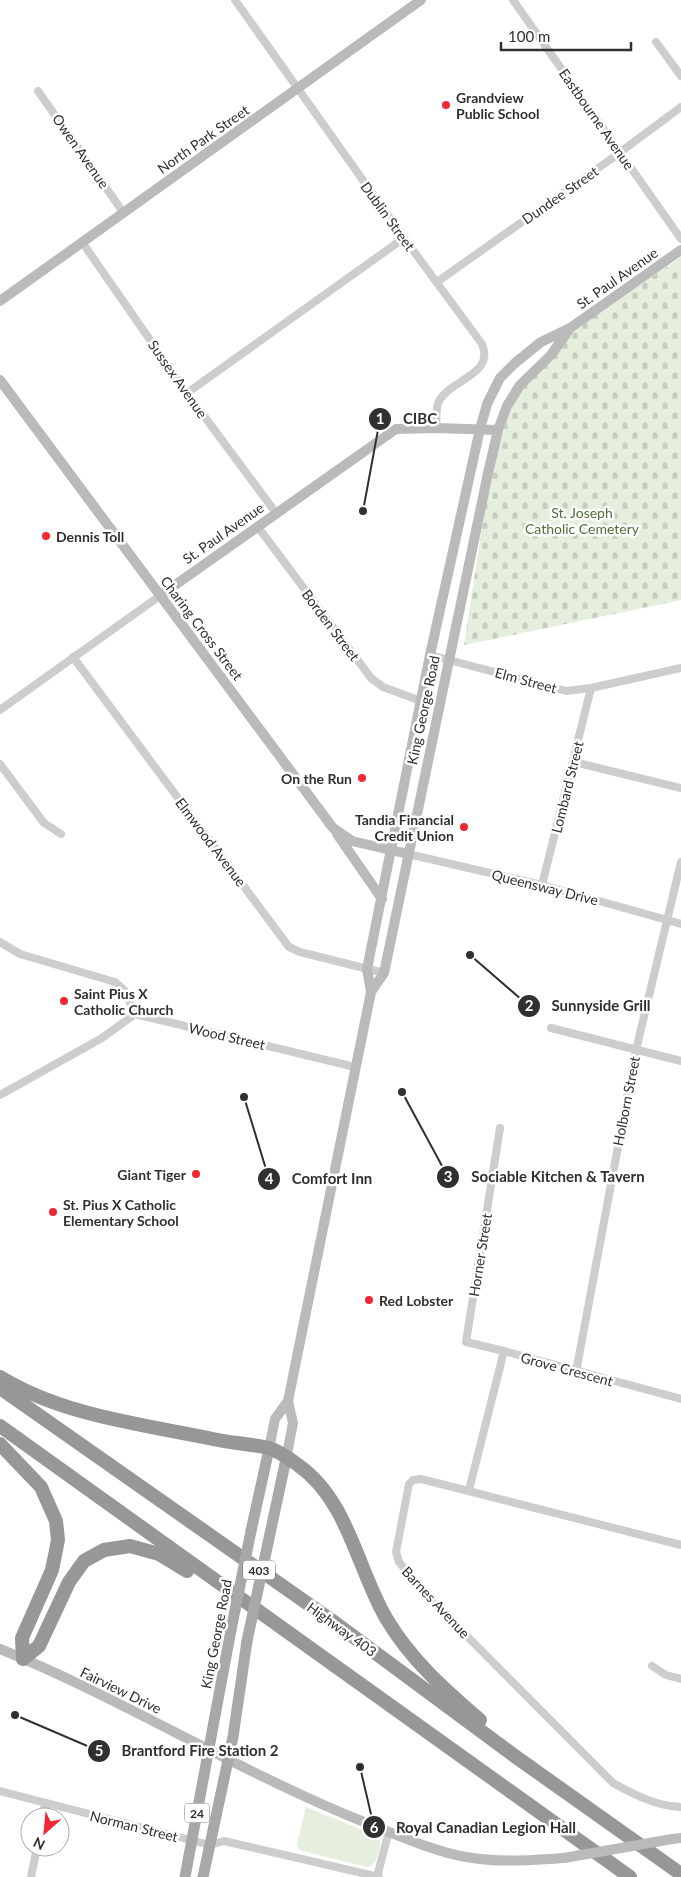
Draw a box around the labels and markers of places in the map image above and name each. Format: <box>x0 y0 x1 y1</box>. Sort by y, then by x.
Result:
place label: Grandview Public School <box>456 89 540 122</box>
marker: Grandview Public School <box>440 99 452 111</box>
callout: CIBC <box>368 404 447 434</box>
place label: Dennis Toll <box>56 528 124 545</box>
marker: Dennis Toll <box>40 530 52 542</box>
place label: On the Run <box>281 770 352 787</box>
marker: On the Run <box>356 772 368 784</box>
place label: Tandia Financial Credit Union <box>355 811 454 844</box>
marker: Tandia Financial Credit Union <box>458 821 470 833</box>
place label: Saint Pius X Catholic Church <box>74 985 173 1018</box>
callout: Sunnyside Grill <box>516 991 660 1021</box>
marker: Saint Pius X Catholic Church <box>58 995 70 1007</box>
callout: Sociable Kitchen & Tavern <box>436 1162 655 1192</box>
callout: Comfort Inn <box>257 1164 382 1194</box>
place label: Giant Tiger <box>117 1166 187 1183</box>
marker: Giant Tiger <box>190 1168 202 1180</box>
place label: St. Pius X Catholic Elementary School <box>63 1196 179 1229</box>
marker: St. Pius X Catholic Elementary School <box>47 1206 59 1218</box>
place label: Red Lobster <box>379 1292 454 1309</box>
marker: Red Lobster <box>363 1294 375 1306</box>
callout: Brantford Fire Station 2 <box>86 1736 289 1766</box>
callout: Royal Canadian Legion Hall <box>361 1812 587 1842</box>

